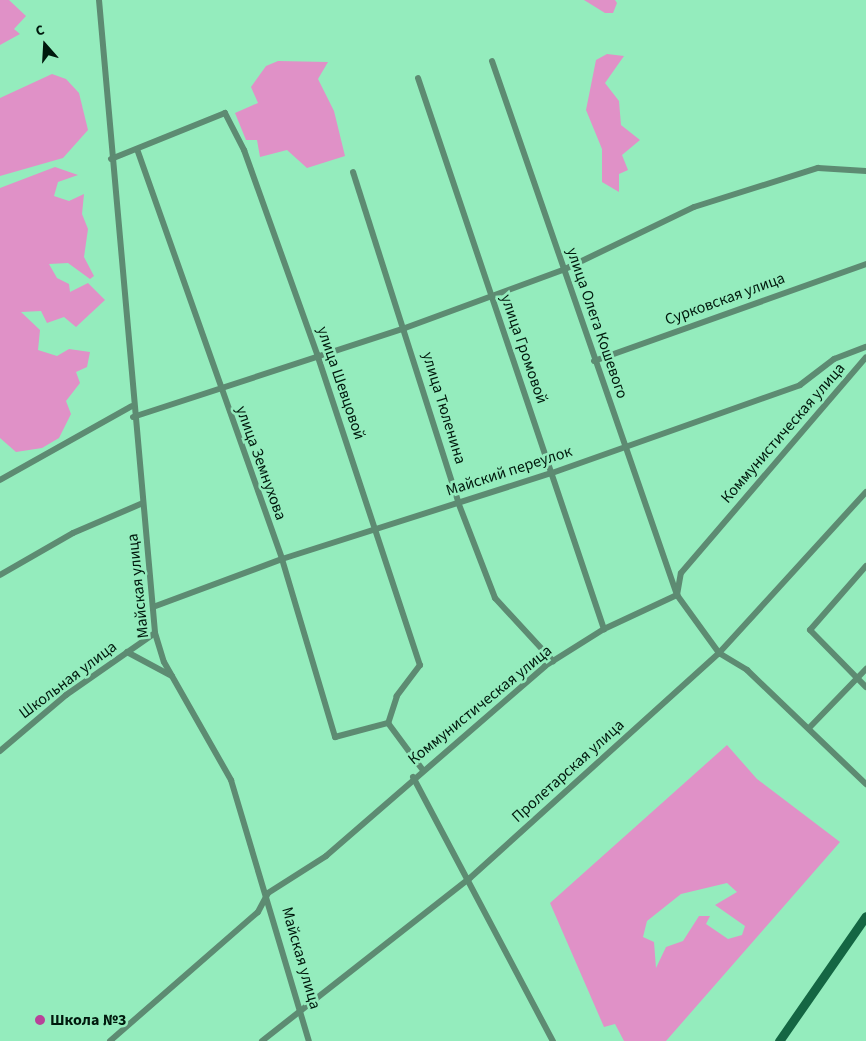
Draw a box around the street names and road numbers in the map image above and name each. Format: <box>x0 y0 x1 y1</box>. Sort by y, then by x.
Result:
street label: улица Олега Кошевого <box>562 245 632 401</box>
street label: Сурковская улица <box>662 268 788 330</box>
street label: улица Громовой <box>496 292 552 406</box>
street label: улица Шевцовой <box>313 324 369 442</box>
street label: улица Тюленина <box>418 350 470 466</box>
street label: Коммунистическая улица <box>717 359 849 507</box>
street label: улица Земнухова <box>231 403 291 523</box>
street label: Майский переулок <box>444 442 574 500</box>
street label: Майская улица <box>123 533 153 639</box>
street label: Школьная улица <box>15 637 121 723</box>
street label: Коммунистическая улица <box>404 641 556 769</box>
street label: Пролетарская улица <box>508 715 628 827</box>
street label: Майская улица <box>277 905 325 1011</box>

